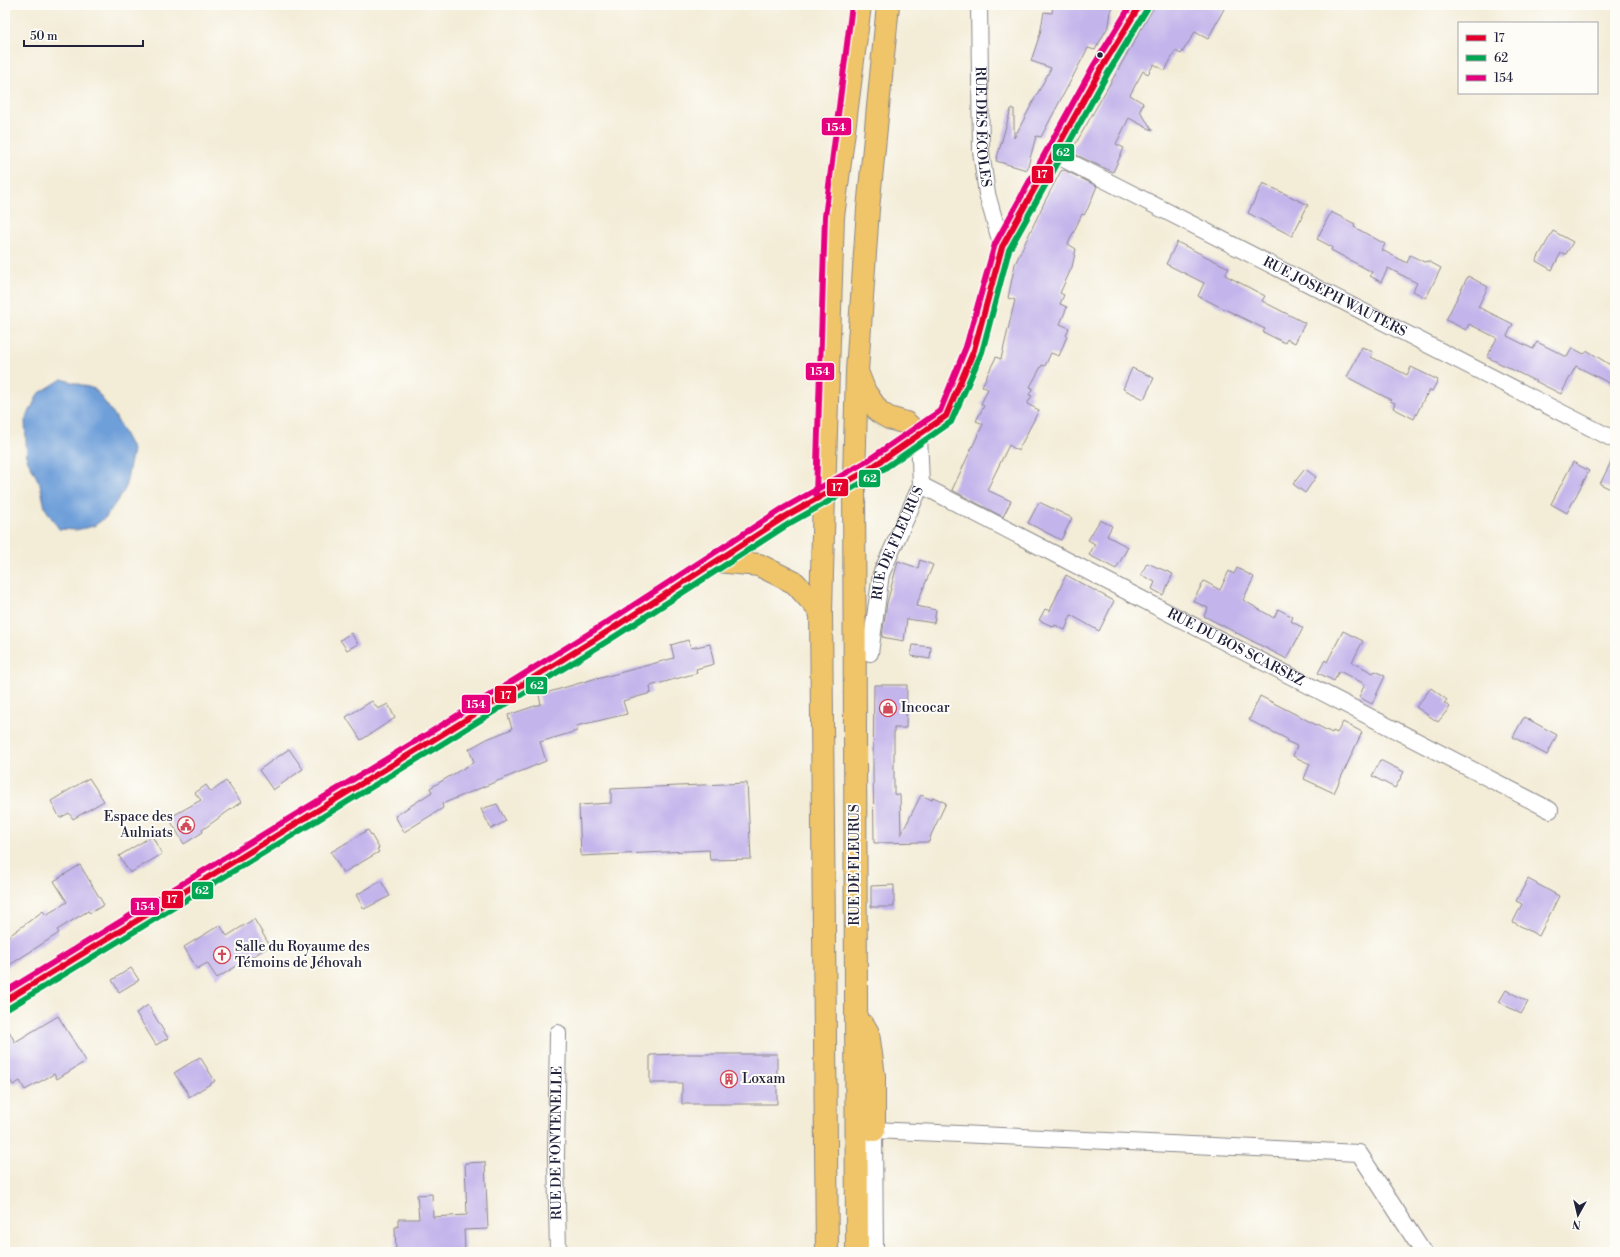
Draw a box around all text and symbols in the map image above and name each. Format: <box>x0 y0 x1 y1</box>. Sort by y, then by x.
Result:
scale bar <box>24 22 143 48</box>
legend <box>1458 22 1598 94</box>
text: 50 m <box>30 29 58 44</box>
text: 17 <box>1494 31 1505 46</box>
unlabelled marker <box>1095 50 1105 60</box>
text: 62 <box>1494 51 1508 66</box>
street label: RUE DES ÉCOLES <box>971 66 995 188</box>
text: 154 <box>1494 71 1513 86</box>
line badge: 154 <box>821 117 852 136</box>
text: 154 <box>826 121 846 135</box>
line badge: 62 <box>1052 143 1075 162</box>
text: 62 <box>1056 146 1070 160</box>
line badge: 17 <box>1031 165 1054 184</box>
text: 17 <box>1036 168 1048 182</box>
street label: RUE JOSEPH WAUTERS <box>1260 253 1410 341</box>
line badge: 154 <box>805 362 835 381</box>
text: 154 <box>810 365 830 379</box>
line badge: 62 <box>858 469 881 488</box>
text: 62 <box>863 472 877 486</box>
line badge: 17 <box>826 478 849 497</box>
text: 17 <box>831 481 843 495</box>
street label: RUE DE FLEURUS <box>868 484 928 602</box>
street label: RUE DU BOS SCARSEZ <box>1164 605 1307 690</box>
line badge: 62 <box>525 676 548 695</box>
text: 62 <box>530 679 544 693</box>
line badge: 17 <box>494 685 517 704</box>
text: 17 <box>500 689 512 703</box>
line badge: 154 <box>461 694 491 714</box>
text: 154 <box>466 698 486 712</box>
shop icon: Incocar <box>878 698 898 718</box>
place label: Incocar <box>901 699 950 717</box>
street label: RUE DE FLEURUS <box>846 804 864 926</box>
place label: Espace des Aulniats <box>104 808 173 842</box>
public building icon: Espace des Aulniats <box>176 815 196 835</box>
line badge: 62 <box>191 881 214 900</box>
text: 62 <box>195 884 209 898</box>
line badge: 17 <box>161 890 184 909</box>
text: 17 <box>166 893 178 907</box>
line badge: 154 <box>130 897 160 916</box>
text: 154 <box>135 900 155 914</box>
place label: Salle du Royaume des Témoins de Jéhovah <box>235 938 370 972</box>
church icon: Salle du Royaume des Témoins de Jéhovah <box>212 945 232 965</box>
street label: RUE DE FONTENELLE <box>547 1066 566 1220</box>
building icon: Loxam <box>719 1069 739 1089</box>
place label: Loxam <box>742 1070 786 1088</box>
north arrow <box>1558 1195 1598 1235</box>
text: N <box>1571 1216 1582 1231</box>

